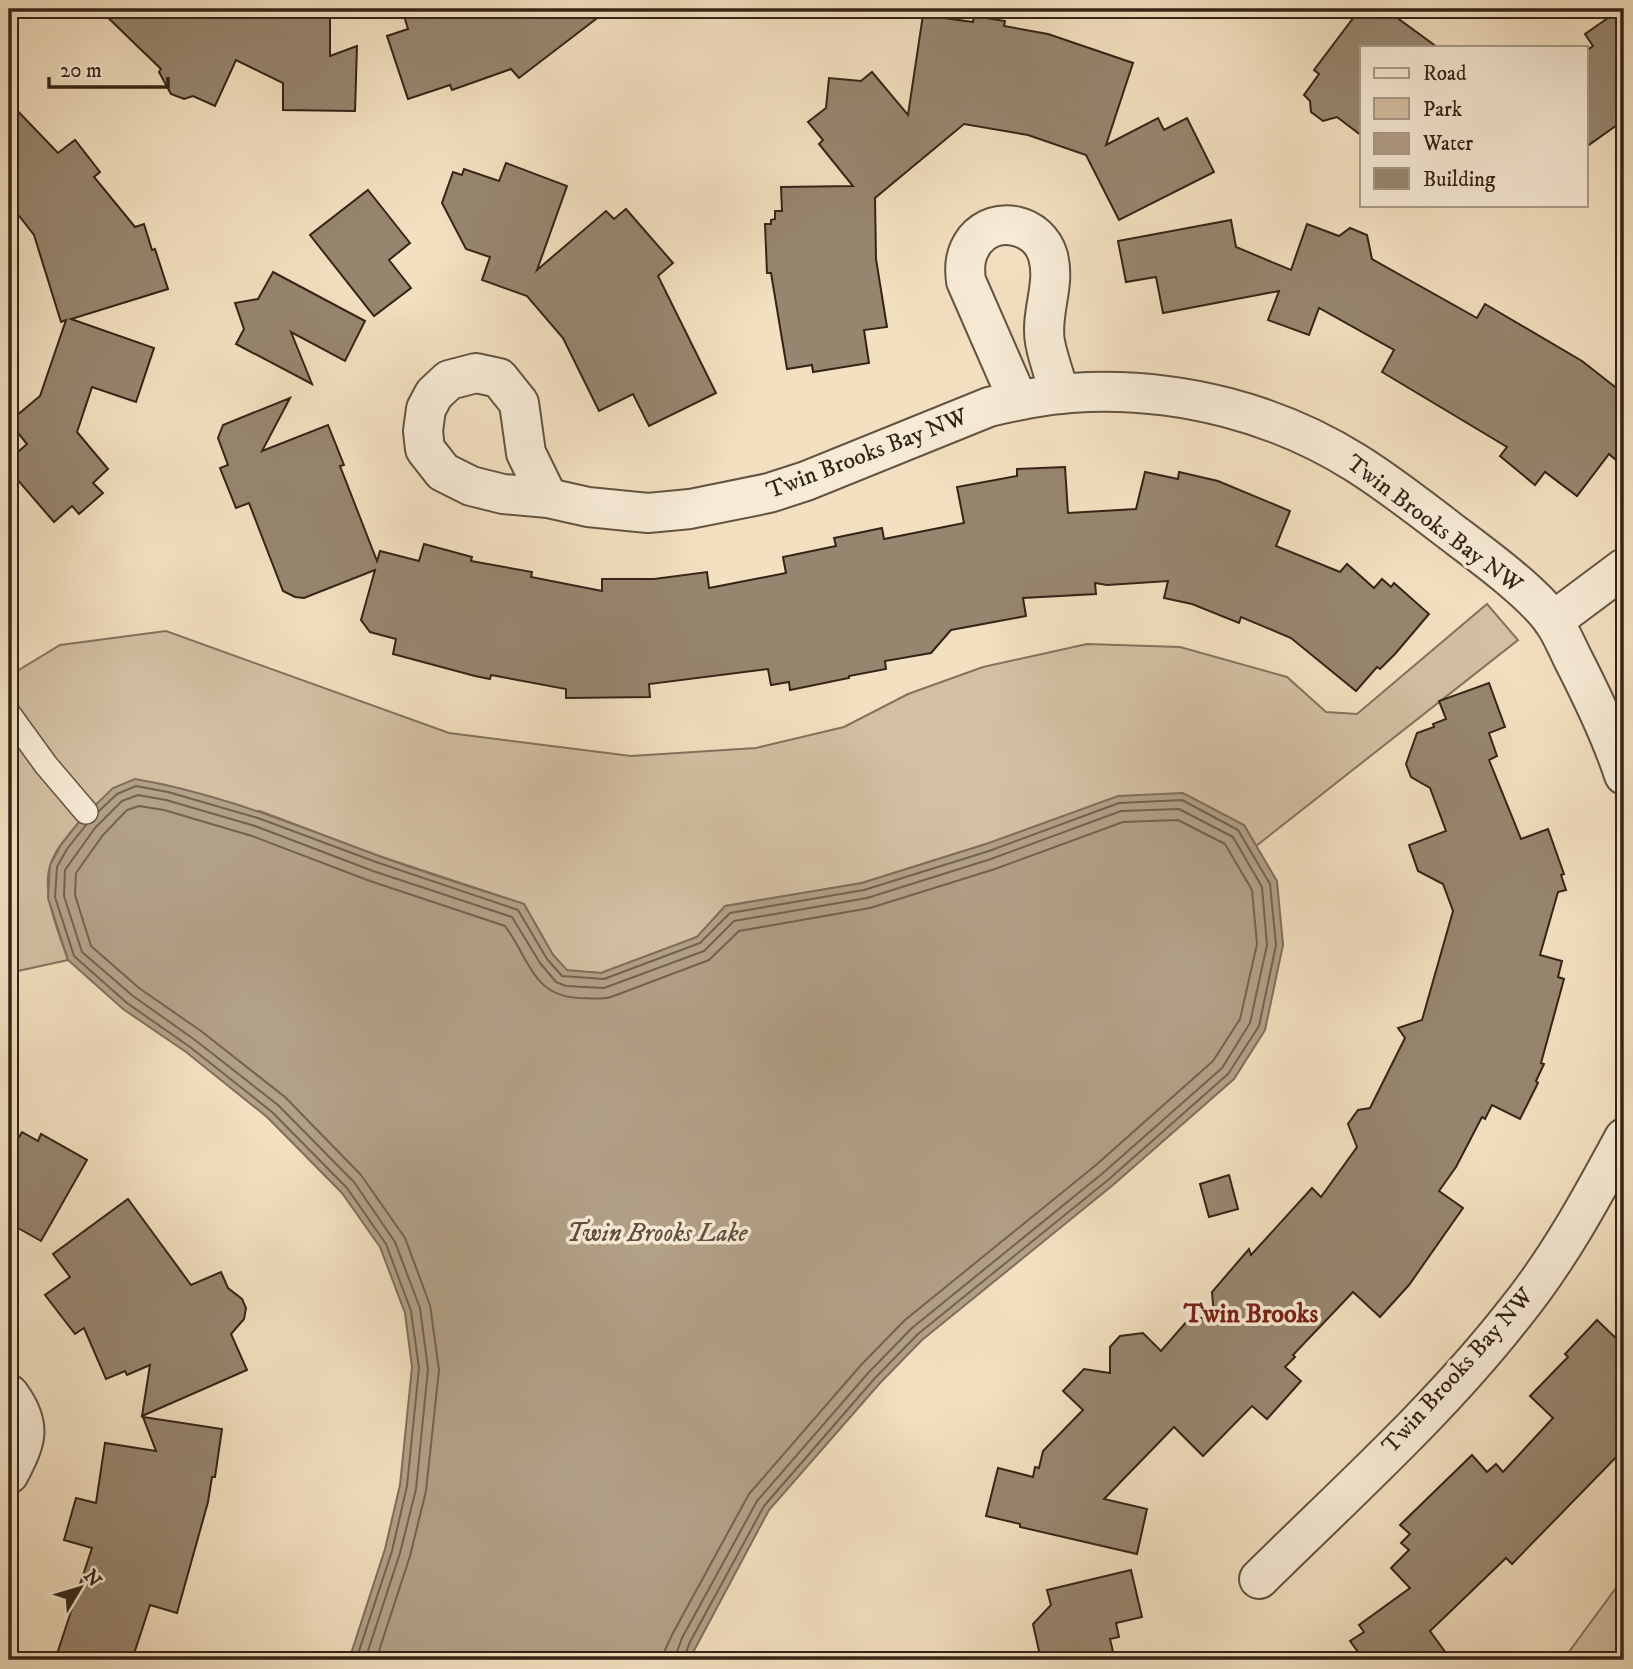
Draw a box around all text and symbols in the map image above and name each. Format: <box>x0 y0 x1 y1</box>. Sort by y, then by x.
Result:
scale bar <box>49 46 168 90</box>
legend <box>1360 46 1588 206</box>
text: 20 m <box>60 58 102 84</box>
text: Road <box>1423 61 1467 87</box>
text: Park <box>1423 97 1463 123</box>
text: Water <box>1422 131 1473 157</box>
text: Building <box>1423 167 1496 193</box>
street label: Twin Brooks Bay NW <box>762 402 973 506</box>
street label: Twin Brooks Bay NW <box>1340 448 1529 601</box>
water label: Twin Brooks Lake <box>567 1217 749 1250</box>
street label: Twin Brooks Bay NW <box>1376 1281 1541 1460</box>
district label: Twin Brooks <box>1183 1298 1318 1331</box>
north arrow <box>46 1554 116 1624</box>
text: N <box>78 1565 106 1592</box>

